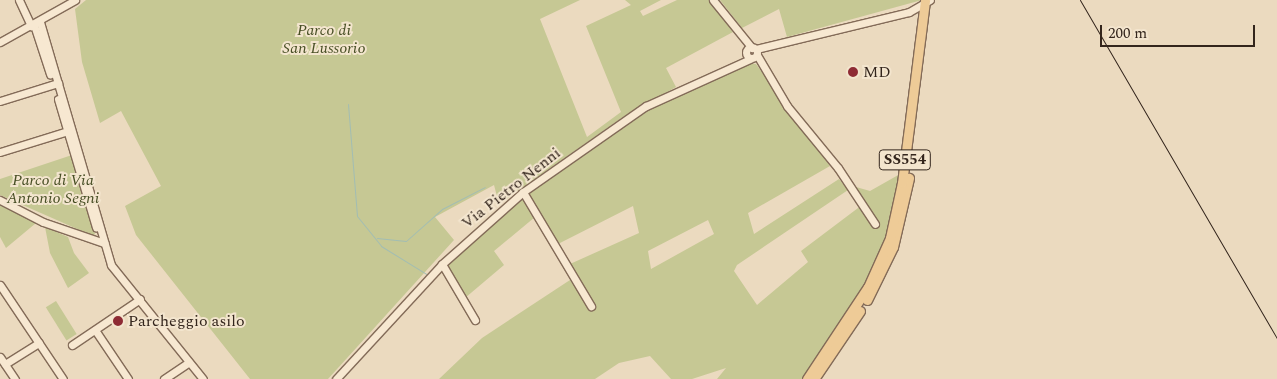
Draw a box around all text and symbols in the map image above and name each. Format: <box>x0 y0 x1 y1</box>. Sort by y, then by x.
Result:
scale bar <box>1102 15 1257 47</box>
park label: Parco di San Lussorio <box>282 20 366 58</box>
text: 200 m <box>1108 22 1147 45</box>
place label: MD <box>863 62 891 82</box>
marker: MD <box>847 66 859 78</box>
street label: Via Pietro Nenni <box>458 143 564 233</box>
road number: SS554 <box>879 148 931 172</box>
park label: Parco di Via Antonio Segni <box>7 170 99 208</box>
place label: Parcheggio asilo <box>128 311 245 331</box>
marker: Parcheggio asilo <box>112 315 124 327</box>

